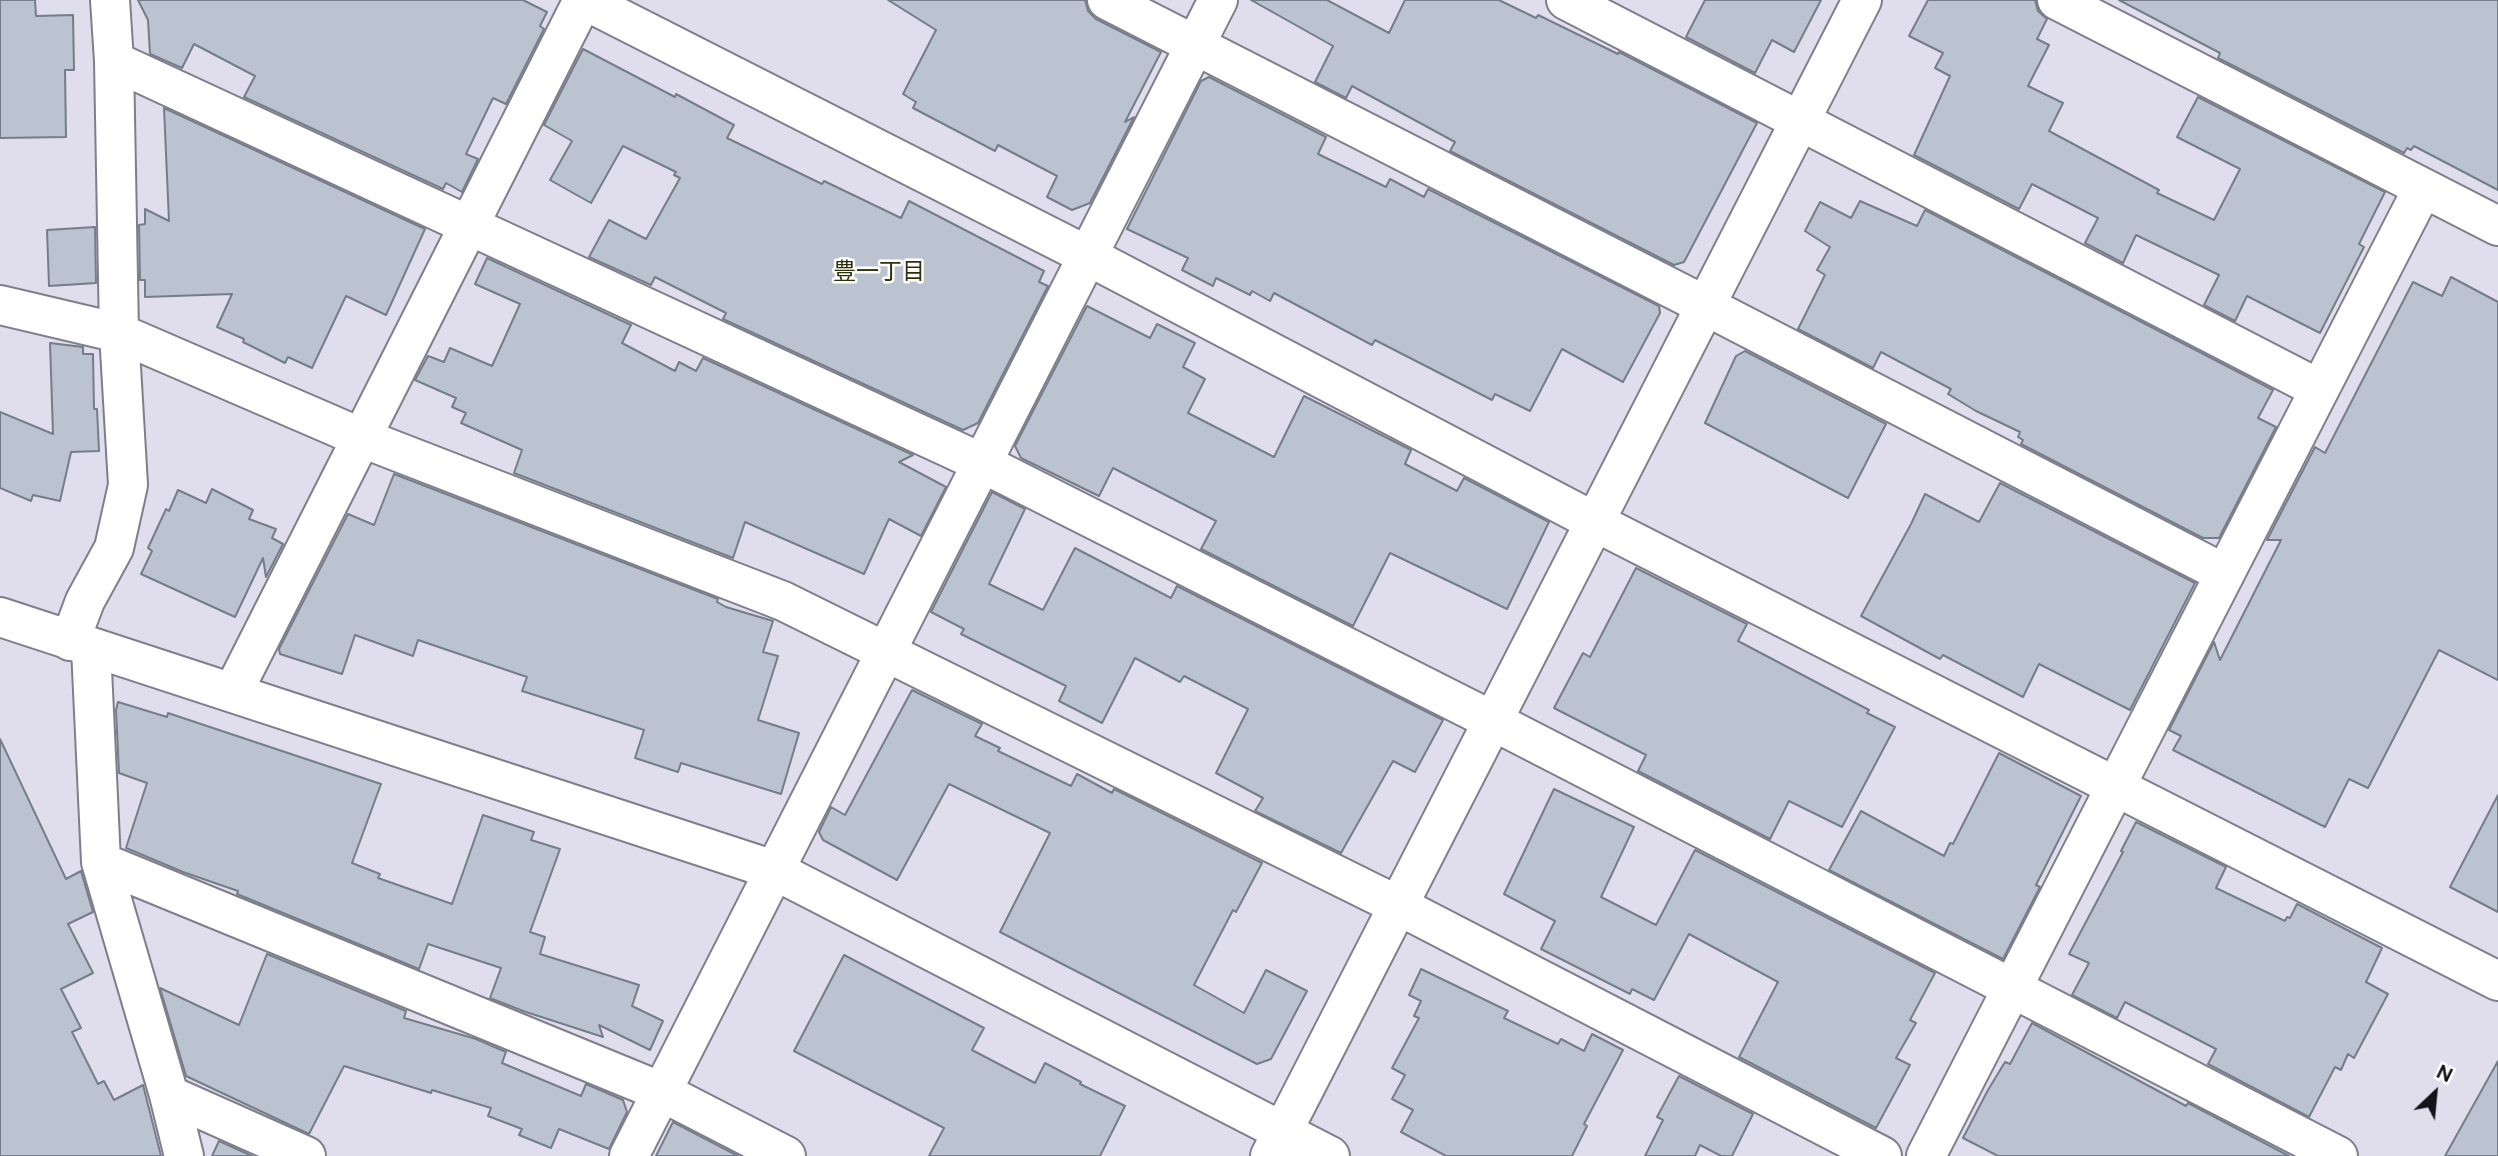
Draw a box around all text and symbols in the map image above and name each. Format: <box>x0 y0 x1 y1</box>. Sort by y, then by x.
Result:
district label: 豊一丁目 <box>833 258 925 286</box>
north arrow <box>2400 1058 2470 1128</box>
text: N <box>2433 1060 2456 1087</box>

